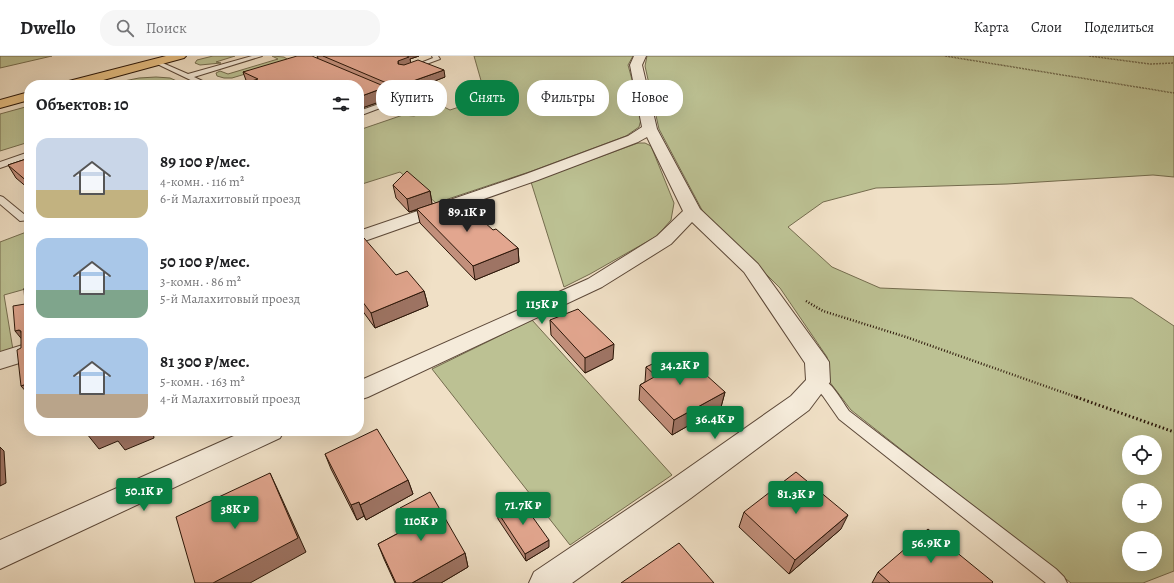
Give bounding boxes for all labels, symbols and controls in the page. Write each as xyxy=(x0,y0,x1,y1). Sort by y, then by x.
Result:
search box xyxy=(100,10,380,46)
text: Dwello xyxy=(20,15,76,41)
icon: search xyxy=(114,17,136,39)
text: Поиск xyxy=(146,18,187,38)
text: Карта xyxy=(974,18,1009,37)
text: Слои xyxy=(1031,18,1062,37)
text: Поделиться xyxy=(1084,18,1154,37)
chip: Купить xyxy=(376,80,447,116)
chip: Снять xyxy=(455,80,519,116)
chip: Фильтры xyxy=(527,80,609,116)
chip: Новое xyxy=(617,80,683,116)
text: Объектов: 10 xyxy=(36,93,129,116)
icon: filters xyxy=(330,93,352,115)
text: 89 100 ₽/мес. xyxy=(160,150,250,173)
icon: home xyxy=(68,154,116,202)
text: 4-комн. · 116 m² xyxy=(160,173,244,190)
text: 6-й Малахитовый проезд xyxy=(160,190,301,207)
pin: 89.1K ₽ xyxy=(430,199,504,233)
text: 89.1K ₽ xyxy=(448,203,486,220)
text: 50 100 ₽/мес. xyxy=(160,250,250,273)
icon: home xyxy=(68,254,116,302)
text: 3-комн. · 86 m² xyxy=(160,273,241,290)
text: 5-й Малахитовый проезд xyxy=(160,290,300,307)
pin: 115K ₽ xyxy=(509,291,575,325)
text: 115K ₽ xyxy=(526,295,558,312)
text: 81 300 ₽/мес. xyxy=(160,350,250,373)
pin: 34.2K ₽ xyxy=(643,352,717,386)
icon: home xyxy=(68,354,116,402)
text: 34.2K ₽ xyxy=(661,356,699,373)
text: 5-комн. · 163 m² xyxy=(160,373,245,390)
text: 4-й Малахитовый проезд xyxy=(160,390,300,407)
pin: 36.4K ₽ xyxy=(678,406,752,440)
text: 36.4K ₽ xyxy=(696,410,734,427)
map controls xyxy=(1122,435,1162,571)
button: locate xyxy=(1122,435,1162,475)
pin: 50.1K ₽ xyxy=(107,478,181,512)
pin: 81.3K ₽ xyxy=(759,481,833,515)
text: 50.1K ₽ xyxy=(125,482,163,499)
button: + xyxy=(1122,483,1162,523)
text: 81.3K ₽ xyxy=(777,485,815,502)
pin: 71.7K ₽ xyxy=(486,492,560,526)
pin: 38K ₽ xyxy=(207,496,263,530)
text: 71.7K ₽ xyxy=(505,496,541,513)
text: 38K ₽ xyxy=(220,500,250,517)
pin: 110K ₽ xyxy=(388,508,454,542)
text: 110K ₽ xyxy=(404,512,438,529)
pin: 56.9K ₽ xyxy=(894,530,968,564)
button: − xyxy=(1122,531,1162,571)
text: 56.9K ₽ xyxy=(912,534,950,551)

